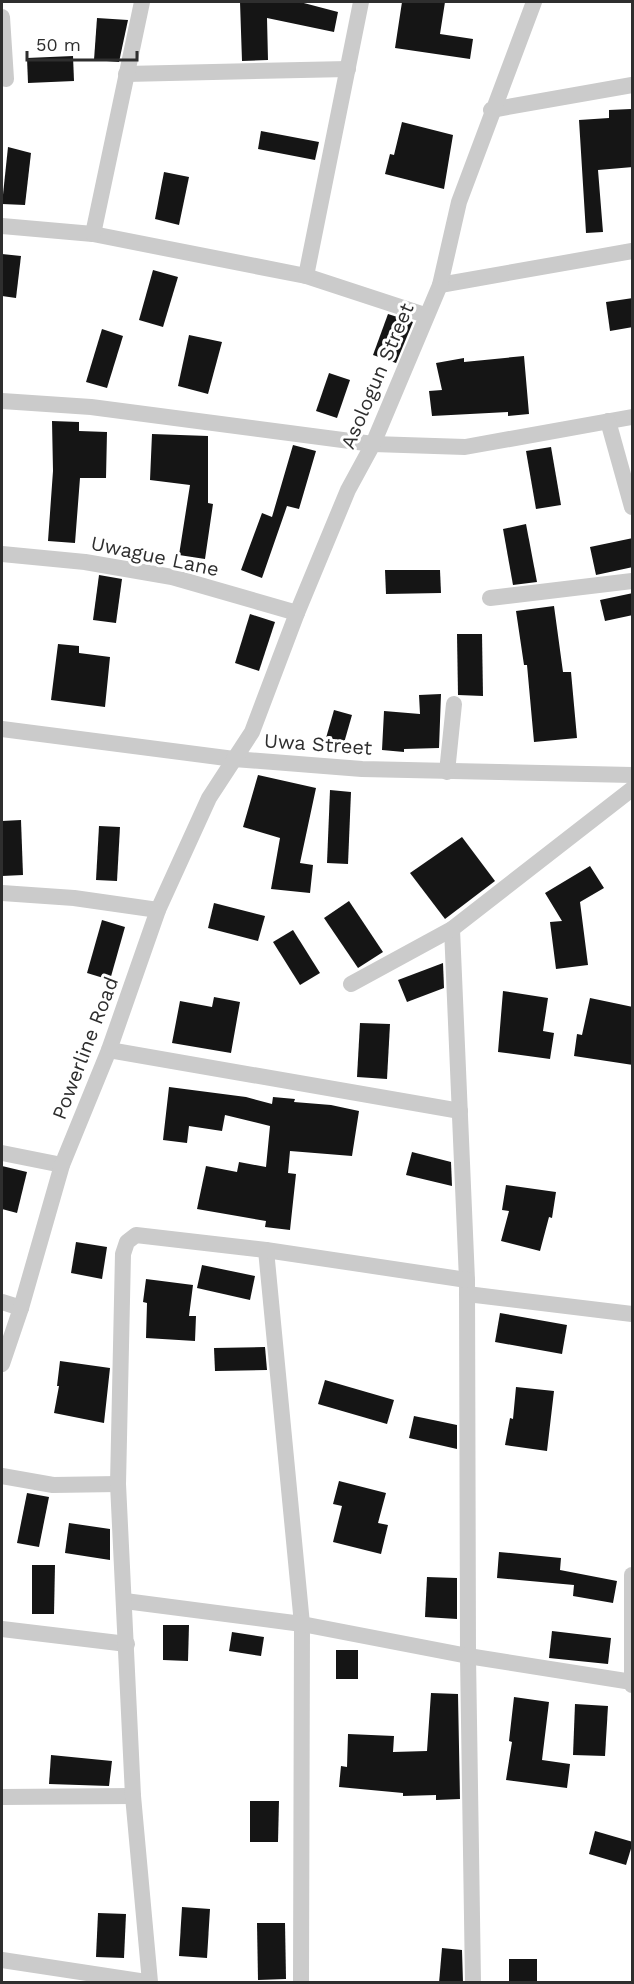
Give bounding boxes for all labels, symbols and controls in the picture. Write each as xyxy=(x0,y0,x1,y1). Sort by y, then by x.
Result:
scale bar xyxy=(27,24,136,62)
text: 50 m xyxy=(36,34,81,55)
street label: Asologun Street xyxy=(335,299,419,453)
street label: Uwague Lane xyxy=(89,531,221,581)
street label: Uwa Street xyxy=(263,728,374,760)
street label: Powerline Road xyxy=(47,973,123,1123)

